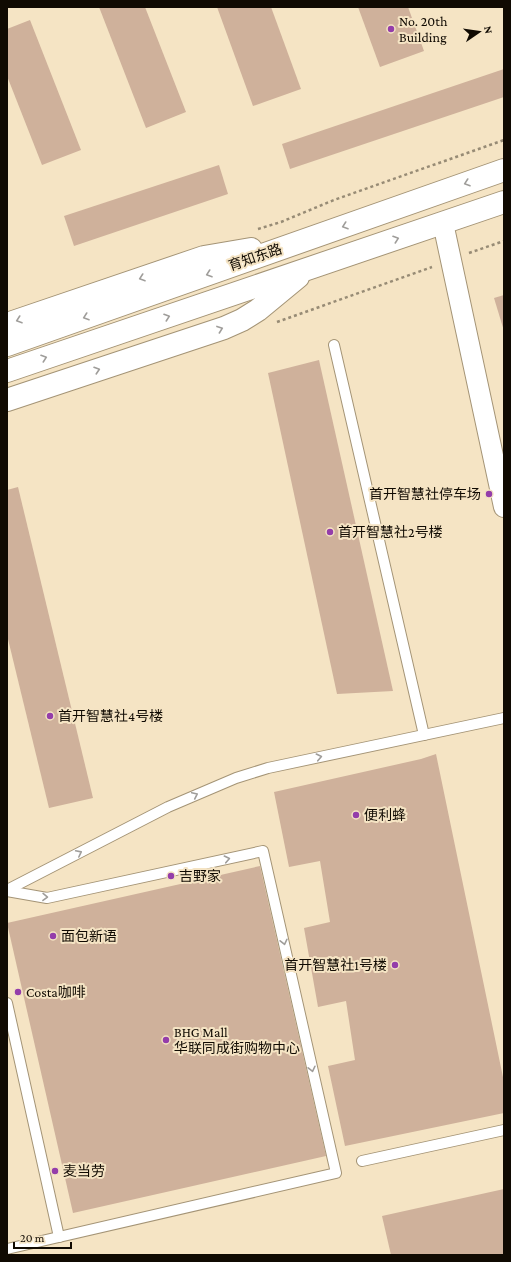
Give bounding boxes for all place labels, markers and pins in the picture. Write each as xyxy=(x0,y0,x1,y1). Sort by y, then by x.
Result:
place label: No. 20th Building xyxy=(399,13,448,45)
marker: No. 20th Building xyxy=(386,24,396,34)
place label: 首开智慧社停车场 xyxy=(369,486,481,502)
marker: 首开智慧社停车场 xyxy=(484,489,494,499)
place label: 首开智慧社2号楼 xyxy=(338,524,443,540)
marker: 首开智慧社2号楼 xyxy=(325,527,335,537)
place label: 首开智慧社4号楼 xyxy=(58,708,163,724)
marker: 首开智慧社4号楼 xyxy=(45,711,55,721)
place label: 便利蜂 xyxy=(364,807,406,823)
marker: 便利蜂 xyxy=(351,810,361,820)
place label: 吉野家 xyxy=(179,868,221,884)
marker: 吉野家 xyxy=(166,871,176,881)
place label: 面包新语 xyxy=(61,928,117,944)
marker: 面包新语 xyxy=(48,931,58,941)
place label: 首开智慧社1号楼 xyxy=(284,957,387,973)
marker: 首开智慧社1号楼 xyxy=(390,960,400,970)
place label: Costa咖啡 xyxy=(26,984,86,1000)
marker: Costa咖啡 xyxy=(13,987,23,997)
place label: BHG Mall 华联同成街购物中心 xyxy=(174,1024,300,1056)
marker: BHG Mall 华联同成街购物中心 xyxy=(161,1035,171,1045)
place label: 麦当劳 xyxy=(63,1163,105,1179)
marker: 麦当劳 xyxy=(50,1166,60,1176)

